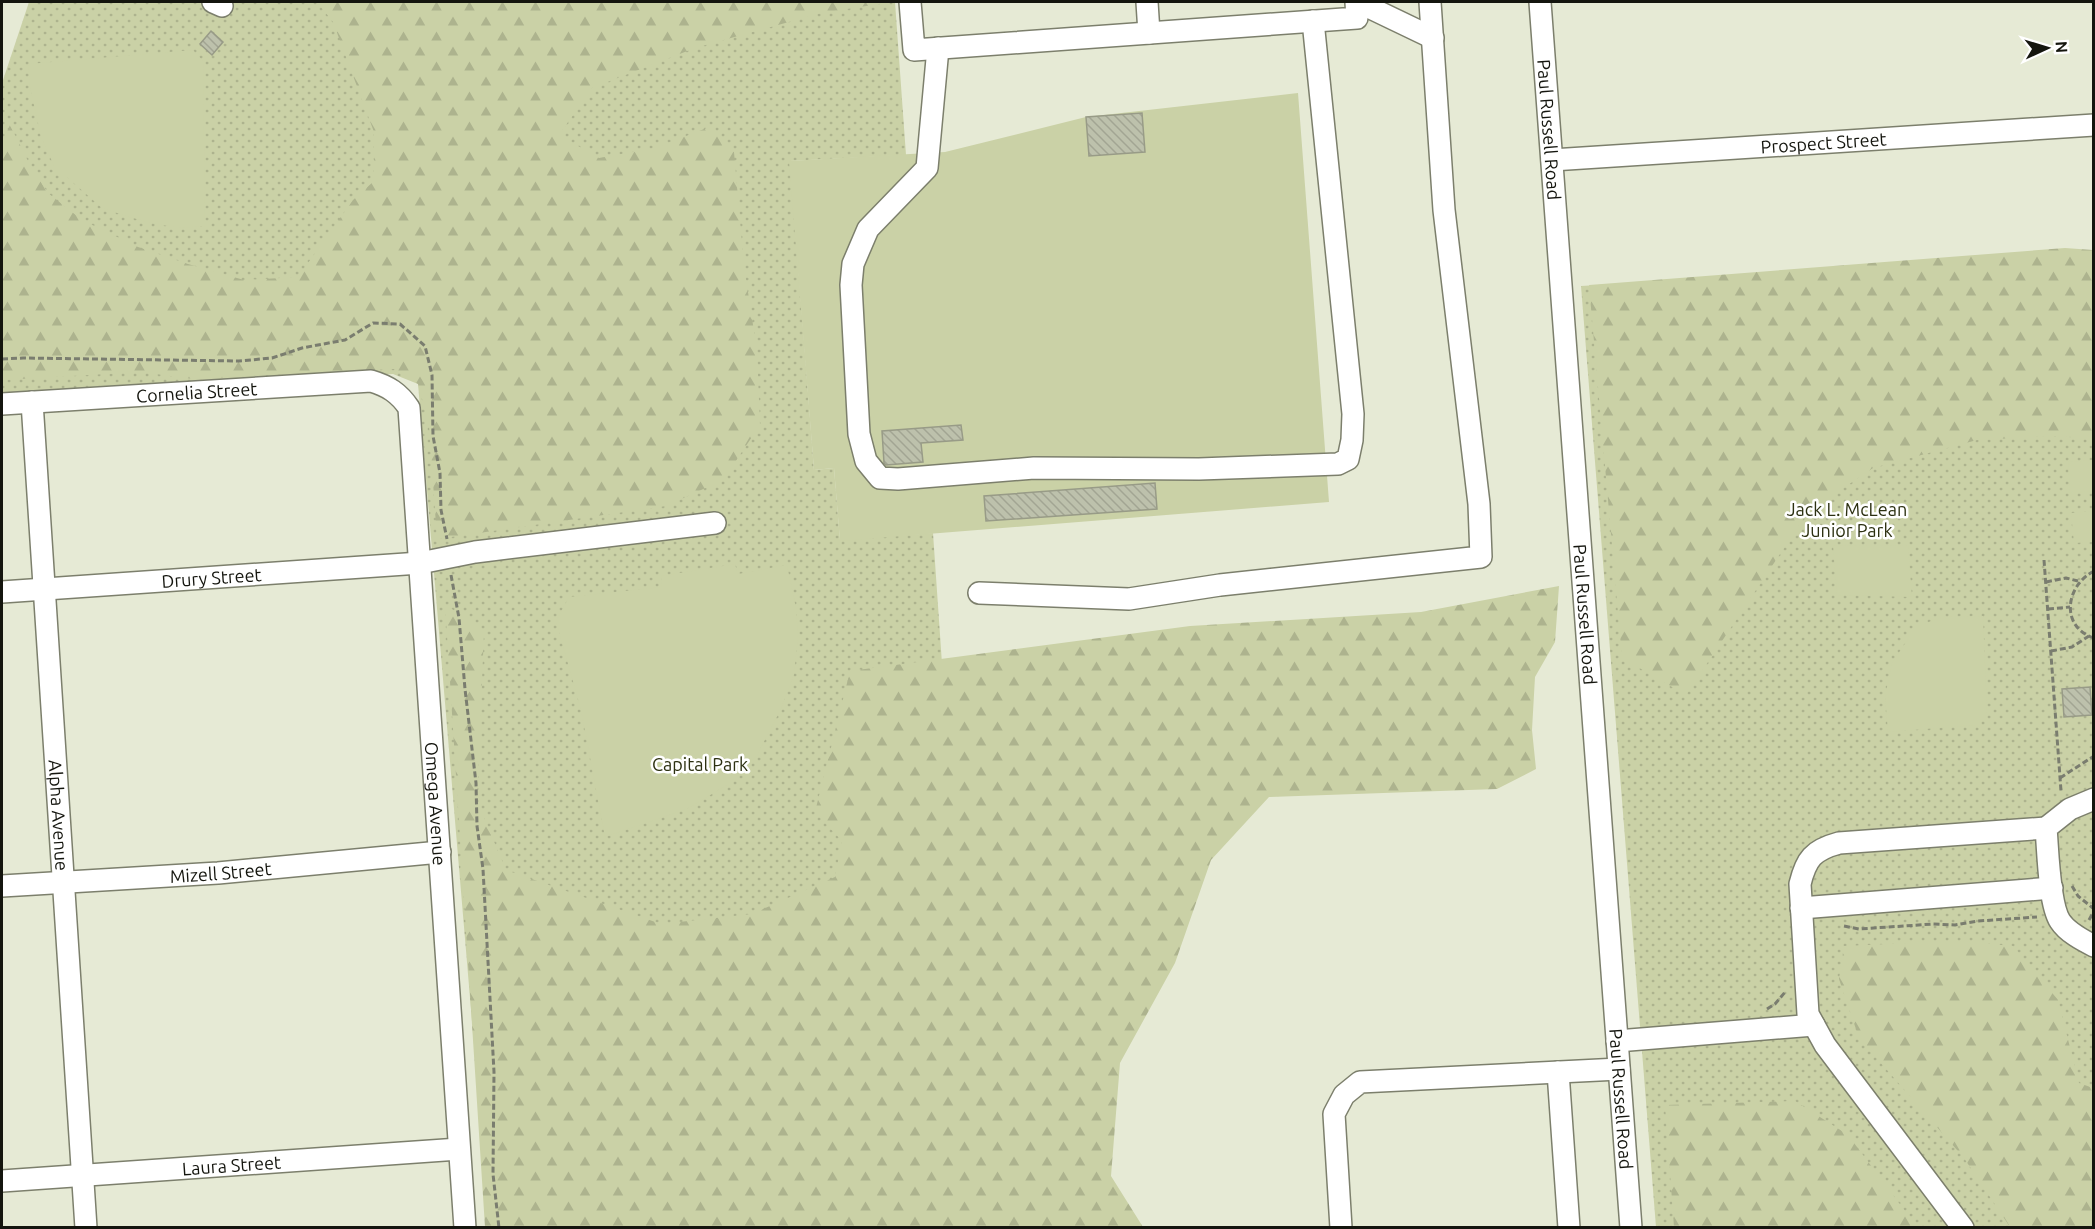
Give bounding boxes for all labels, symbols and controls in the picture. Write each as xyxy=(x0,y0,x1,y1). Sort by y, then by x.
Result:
north arrow xyxy=(2017,18,2077,78)
text: N xyxy=(2053,40,2071,54)
street label: Paul Russell Road xyxy=(1534,59,1565,201)
street label: Prospect Street xyxy=(1760,128,1887,157)
street label: Cornelia Street xyxy=(135,378,258,406)
park label: Jack L. McLean Junior Park xyxy=(1787,499,1907,540)
street label: Paul Russell Road xyxy=(1570,543,1601,685)
street label: Drury Street xyxy=(161,564,262,591)
street label: Omega Avenue xyxy=(422,741,450,866)
park label: Capital Park xyxy=(652,754,748,774)
street label: Alpha Avenue xyxy=(45,759,73,871)
street label: Mizell Street xyxy=(169,858,272,886)
street label: Paul Russell Road xyxy=(1606,1028,1637,1170)
street label: Laura Street xyxy=(181,1151,282,1178)

